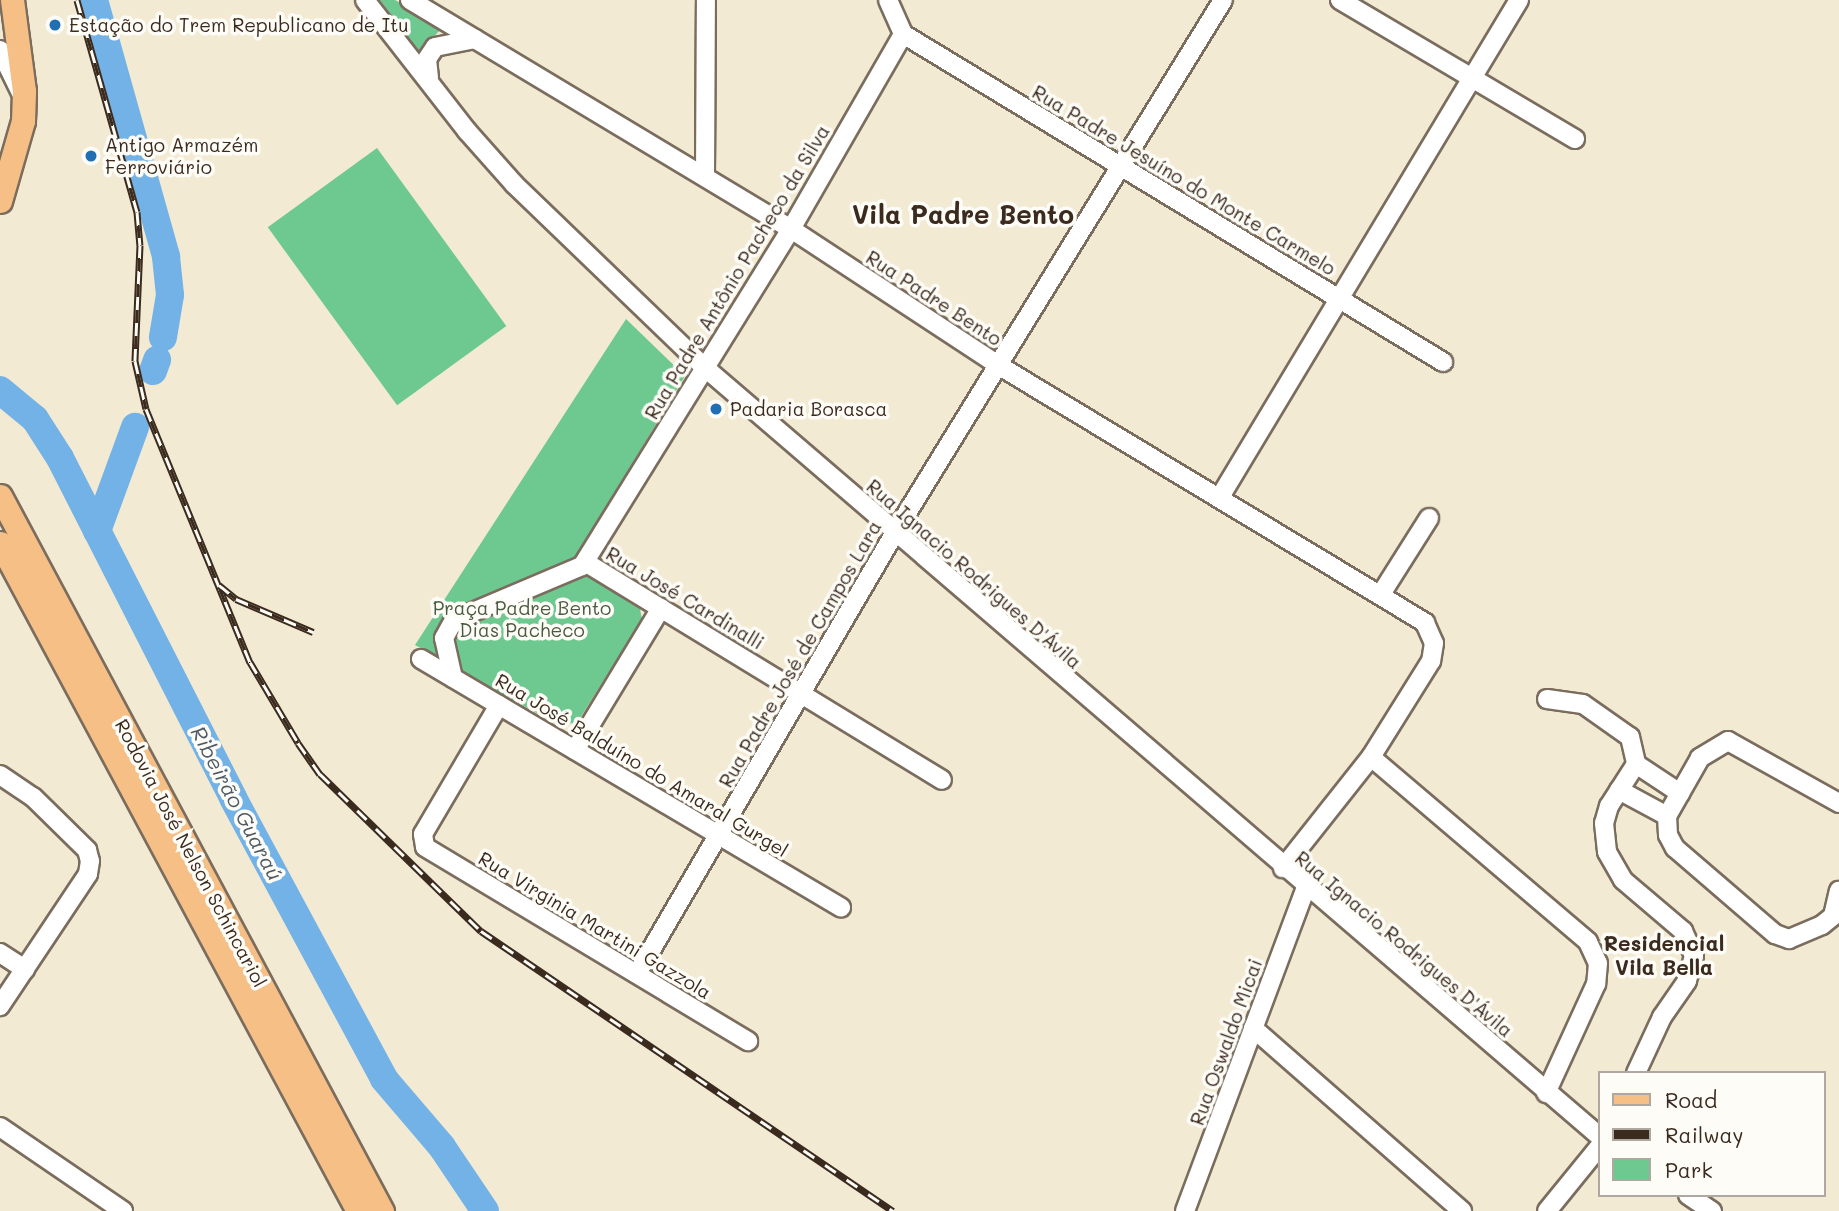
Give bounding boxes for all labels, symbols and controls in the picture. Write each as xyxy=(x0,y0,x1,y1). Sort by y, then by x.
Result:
place label: Estação do Trem Republicano de Itu xyxy=(69,14,409,36)
marker: Estação do Trem Republicano de Itu xyxy=(47,17,63,33)
street label: Rua Padre Jesuíno do Monte Carmelo xyxy=(1028,80,1340,280)
street label: Rua Padre Antônio Pacheco da Silva xyxy=(640,121,834,423)
place label: Antigo Armazém Ferroviário xyxy=(105,134,258,178)
marker: Antigo Armazém Ferroviário xyxy=(83,148,99,164)
district label: Vila Padre Bento xyxy=(852,199,1074,231)
street label: Rua Padre Bento xyxy=(862,246,1006,350)
place label: Padaria Borasca xyxy=(730,398,887,420)
marker: Padaria Borasca xyxy=(708,401,724,417)
street label: Rua Ignacio Rodrigues D'Ávila xyxy=(862,475,1086,673)
street label: Rua Padre José de Campos Lara xyxy=(714,517,886,791)
street label: Rua José Cardinalli xyxy=(602,542,768,654)
park label: Praça Padre Bento Dias Pacheco xyxy=(433,597,611,641)
street label: Rua José Balduíno do Amaral Gurgel xyxy=(492,668,792,862)
street label: Rodovia José Nelson Schincariol xyxy=(110,715,272,991)
water label: Ribeirão Guaraú xyxy=(186,722,288,884)
street label: Rua Virginia Martini Gazzola xyxy=(475,846,715,1004)
street label: Rua Ignacio Rodrigues D'Ávila xyxy=(1291,846,1517,1042)
district label: Residencial Vila Bella xyxy=(1604,930,1724,980)
street label: Rua Oswaldo Micai xyxy=(1185,956,1267,1128)
legend xyxy=(1598,1071,1825,1197)
text: Road xyxy=(1665,1086,1717,1113)
text: Railway xyxy=(1665,1121,1744,1148)
text: Park xyxy=(1665,1156,1713,1183)

